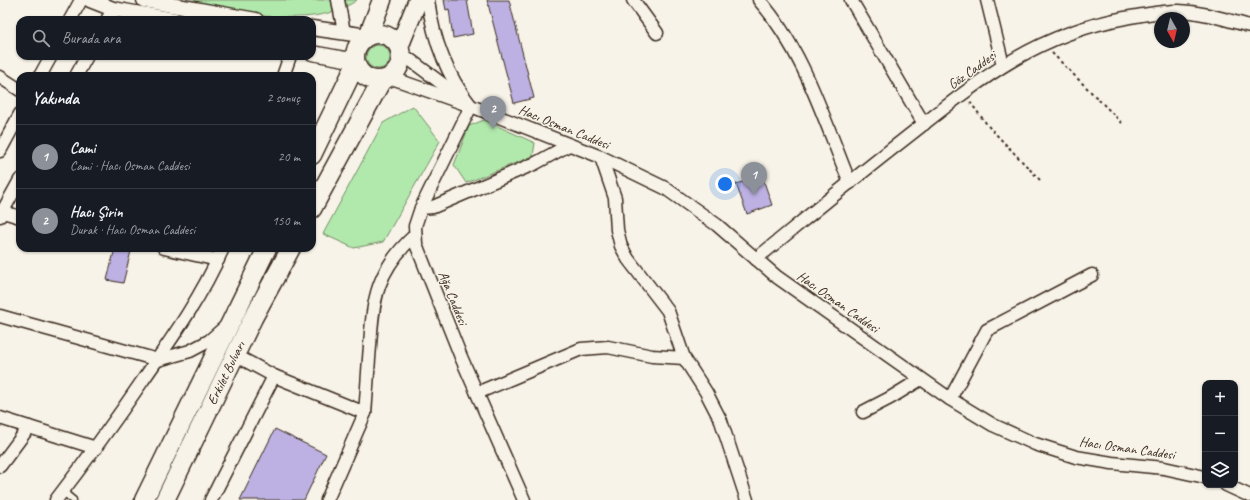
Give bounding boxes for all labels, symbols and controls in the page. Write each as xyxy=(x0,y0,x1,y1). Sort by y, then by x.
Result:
north arrow xyxy=(1154,12,1190,48)
search box xyxy=(16,16,316,60)
icon: search xyxy=(30,27,52,49)
text: Burada ara xyxy=(62,29,120,48)
street label: Göz Caddesi xyxy=(945,45,1001,93)
text: Yakında xyxy=(32,88,79,109)
text: 2 sonuç xyxy=(267,90,300,106)
pin: 2 xyxy=(480,96,506,129)
street label: Hacı Osman Caddesi xyxy=(516,101,614,154)
text: Cami xyxy=(70,139,95,158)
text: 1 xyxy=(42,149,48,165)
text: 20 m xyxy=(278,149,300,165)
text: Cami · Hacı Osman Caddesi xyxy=(70,158,190,174)
pin: 1 xyxy=(741,162,767,195)
your location xyxy=(715,174,735,194)
text: Hacı Şirin xyxy=(70,203,123,222)
text: 2 xyxy=(42,213,48,229)
text: 150 m xyxy=(272,213,300,229)
text: Durak · Hacı Osman Caddesi xyxy=(70,222,195,238)
street label: Hacı Osman Caddesi xyxy=(794,267,884,338)
street label: Ağa Caddesi xyxy=(435,269,472,330)
street label: Erkilet Bulvarı xyxy=(203,337,249,407)
map controls xyxy=(1202,380,1238,488)
button: + xyxy=(1202,380,1238,416)
button: − xyxy=(1202,416,1238,452)
street label: Hacı Osman Caddesi xyxy=(1078,433,1178,463)
button: layers xyxy=(1202,452,1238,488)

